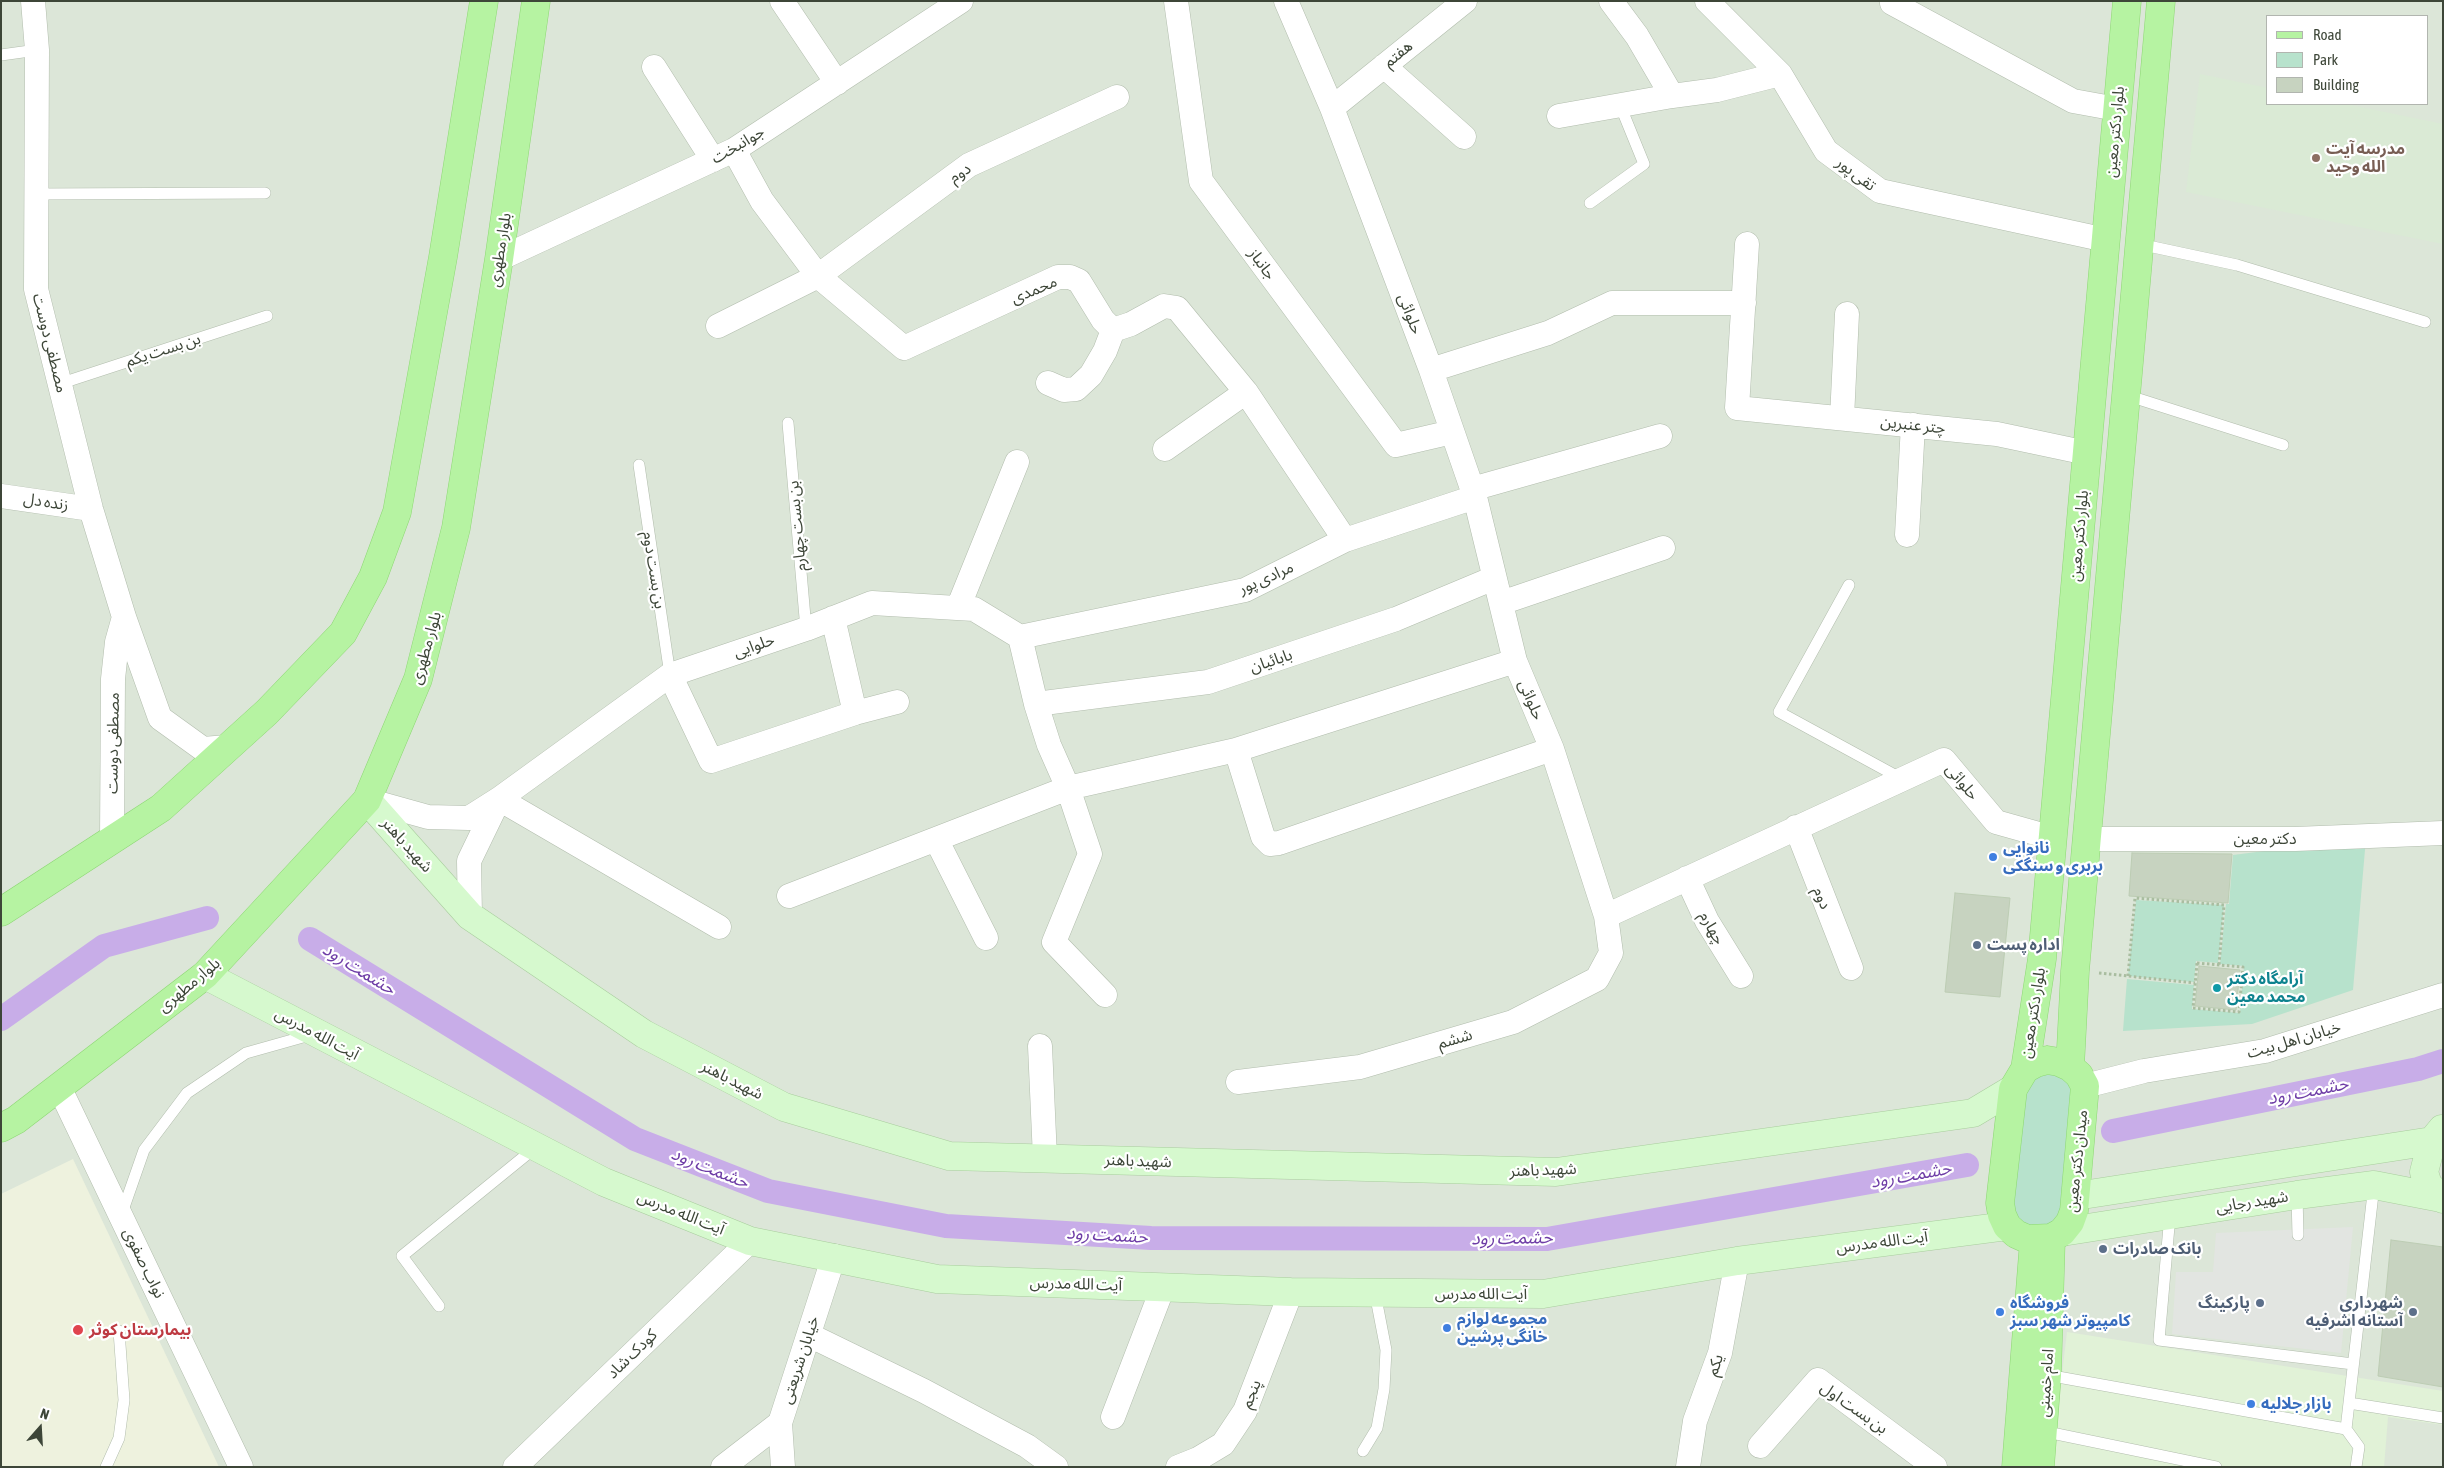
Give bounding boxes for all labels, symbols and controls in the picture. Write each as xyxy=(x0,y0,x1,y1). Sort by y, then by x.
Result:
legend xyxy=(2266,15,2429,105)
text: Road xyxy=(2313,26,2342,43)
street label: هفتم xyxy=(1379,36,1417,72)
text: Park xyxy=(2313,51,2338,68)
text: Building xyxy=(2313,76,2359,93)
street label: بلوار دکتر معین xyxy=(2101,86,2129,178)
street label: جوانبخت xyxy=(708,122,768,168)
place label: مدرسه آیت الله وحید xyxy=(2326,139,2405,177)
marker: مدرسه آیت الله وحید xyxy=(2310,152,2322,164)
street label: تقی پور xyxy=(1832,153,1880,195)
street label: دوم xyxy=(945,159,975,187)
street label: بلوار مطهری xyxy=(485,212,515,288)
street label: جانباز xyxy=(1244,244,1280,284)
street label: محمدی xyxy=(1008,272,1060,308)
street label: مصطفی دوست xyxy=(28,291,72,395)
street label: حلوائی xyxy=(1394,291,1426,337)
street label: بن بست یکم xyxy=(123,329,203,371)
street label: چتر عنبرین xyxy=(1880,412,1946,438)
street label: بن بست چهارم xyxy=(783,480,811,572)
street label: زنده دل xyxy=(22,489,70,515)
street label: بلوار دکتر معین xyxy=(2065,490,2093,582)
street label: بن بست دوم xyxy=(638,530,670,610)
street label: مرادی پور xyxy=(1235,557,1297,599)
street label: بلوار مطهری xyxy=(406,609,446,687)
street label: حلوایی xyxy=(731,630,777,662)
street label: بابائیان xyxy=(1247,645,1295,677)
street label: حلوائی xyxy=(1514,677,1548,723)
street label: مصطفی دوست xyxy=(103,692,123,794)
street label: حلوائی xyxy=(1941,760,1983,804)
street label: شهید باهنر xyxy=(377,814,437,876)
street label: دکتر معین xyxy=(2233,829,2297,849)
place label: نانوایی بربری و سنگکی xyxy=(2003,838,2103,876)
marker: نانوایی بربری و سنگکی xyxy=(1987,851,1999,863)
street label: دوم xyxy=(1809,884,1835,912)
street label: چهارم xyxy=(1695,908,1729,948)
place label: اداره پست xyxy=(1987,935,2060,955)
water label: حشمت رود xyxy=(319,938,399,1000)
marker: اداره پست xyxy=(1971,939,1983,951)
street label: بلوار مطهری xyxy=(154,954,224,1016)
street label: بلوار دکتر معین xyxy=(2016,966,2050,1060)
place label: آرامگاه دکتر محمد معین xyxy=(2227,969,2306,1007)
marker: آرامگاه دکتر محمد معین xyxy=(2211,982,2223,994)
street label: آیت الله مدرس xyxy=(272,1004,362,1064)
street label: خیابان اهل بیت xyxy=(2245,1017,2343,1063)
street label: ششم xyxy=(1435,1025,1475,1053)
street label: شهید باهنر xyxy=(698,1056,766,1104)
water label: حشمت رود xyxy=(2266,1073,2350,1109)
street label: میدان دکتر معین xyxy=(2062,1109,2092,1213)
water label: حشمت رود xyxy=(668,1143,752,1193)
street label: شهید باهنر xyxy=(1104,1150,1172,1172)
water label: حشمت رود xyxy=(1869,1157,1953,1193)
street label: شهید باهنر xyxy=(1509,1159,1577,1181)
street label: آیت الله مدرس xyxy=(634,1187,728,1239)
street label: شهید رجایی xyxy=(2214,1187,2290,1217)
water label: حشمت رود xyxy=(1066,1222,1148,1248)
street label: نواب صفوی xyxy=(119,1225,169,1301)
water label: حشمت رود xyxy=(1471,1226,1553,1250)
street label: آیت الله مدرس xyxy=(1835,1227,1929,1257)
place label: بانک صادرات xyxy=(2113,1239,2201,1259)
marker: بانک صادرات xyxy=(2097,1243,2109,1255)
street label: آیت الله مدرس xyxy=(1029,1273,1123,1295)
street label: آیت الله مدرس xyxy=(1435,1284,1527,1304)
place label: فروشگاه کامپیوتر شهر سبز xyxy=(2010,1293,2131,1331)
place label: پارکینگ xyxy=(2198,1293,2250,1313)
place label: شهرداری آستانه اشرفیه xyxy=(2306,1293,2403,1331)
marker: پارکینگ xyxy=(2254,1297,2266,1309)
marker: فروشگاه کامپیوتر شهر سبز xyxy=(1994,1306,2006,1318)
marker: شهرداری آستانه اشرفیه xyxy=(2407,1306,2419,1318)
place label: مجموعه لوازم خانگی پرشین xyxy=(1457,1309,1547,1347)
street label: خیابان شریعتی xyxy=(777,1314,823,1406)
place label: بیمارستان کوثر xyxy=(89,1320,191,1340)
marker: مجموعه لوازم خانگی پرشین xyxy=(1441,1322,1453,1334)
marker: بیمارستان کوثر xyxy=(71,1323,85,1337)
street label: کودک شاد xyxy=(603,1325,661,1383)
street label: امام خمینی xyxy=(2034,1348,2058,1418)
street label: یکم xyxy=(1702,1352,1728,1378)
street label: پنجم xyxy=(1237,1377,1265,1411)
street label: بن بست اول xyxy=(1817,1378,1891,1438)
place label: بازار جلالیه xyxy=(2261,1394,2332,1414)
marker: بازار جلالیه xyxy=(2245,1398,2257,1410)
north arrow xyxy=(15,1403,65,1453)
text: N xyxy=(38,1405,51,1423)

